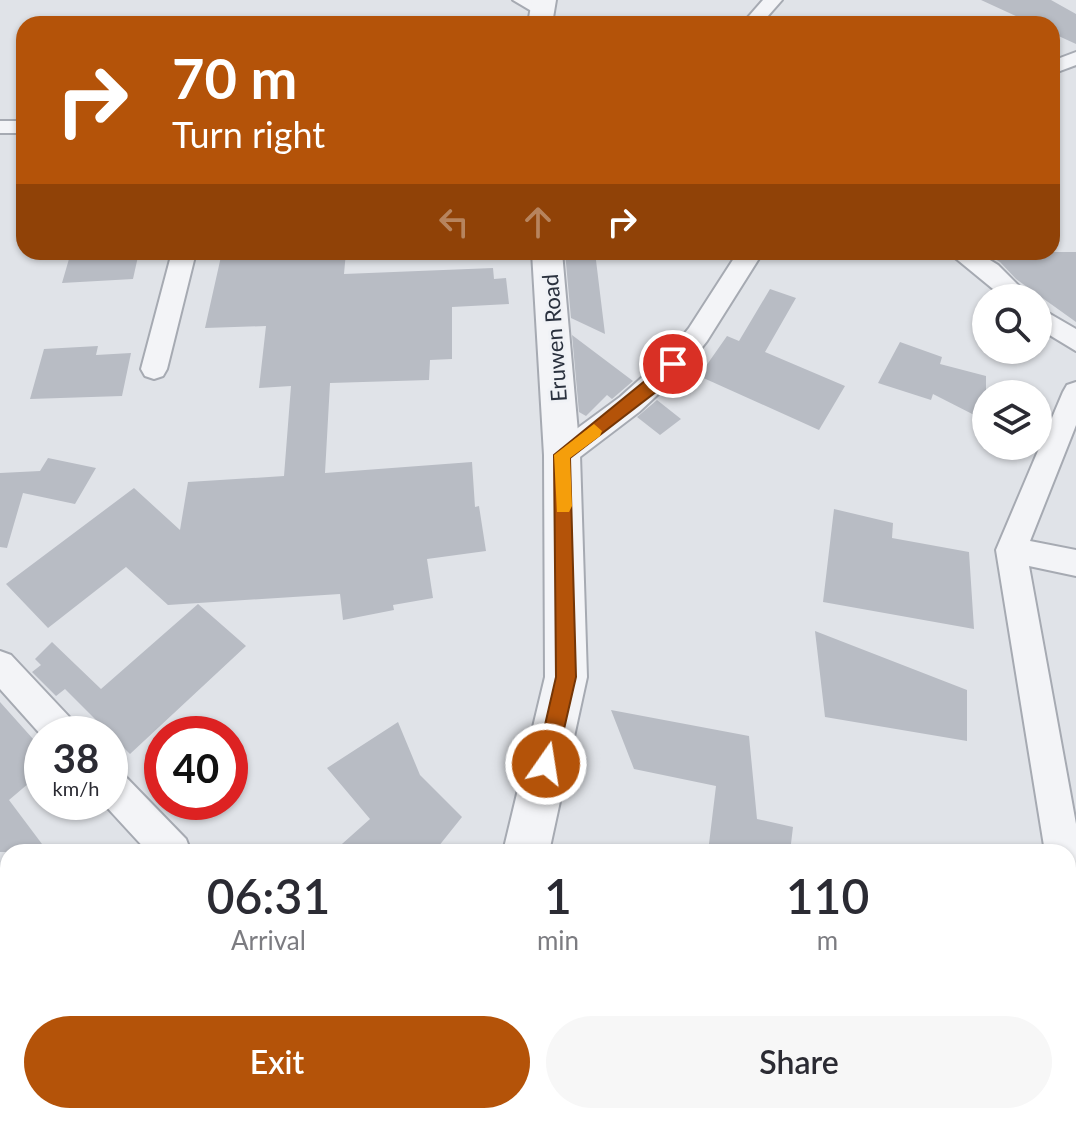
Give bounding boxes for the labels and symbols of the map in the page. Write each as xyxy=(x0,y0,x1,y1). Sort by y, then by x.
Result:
street label: Eruwen Road xyxy=(536,273,572,403)
pin xyxy=(639,330,707,398)
speed limit sign: 40 xyxy=(144,716,248,820)
position arrow xyxy=(504,722,588,806)

